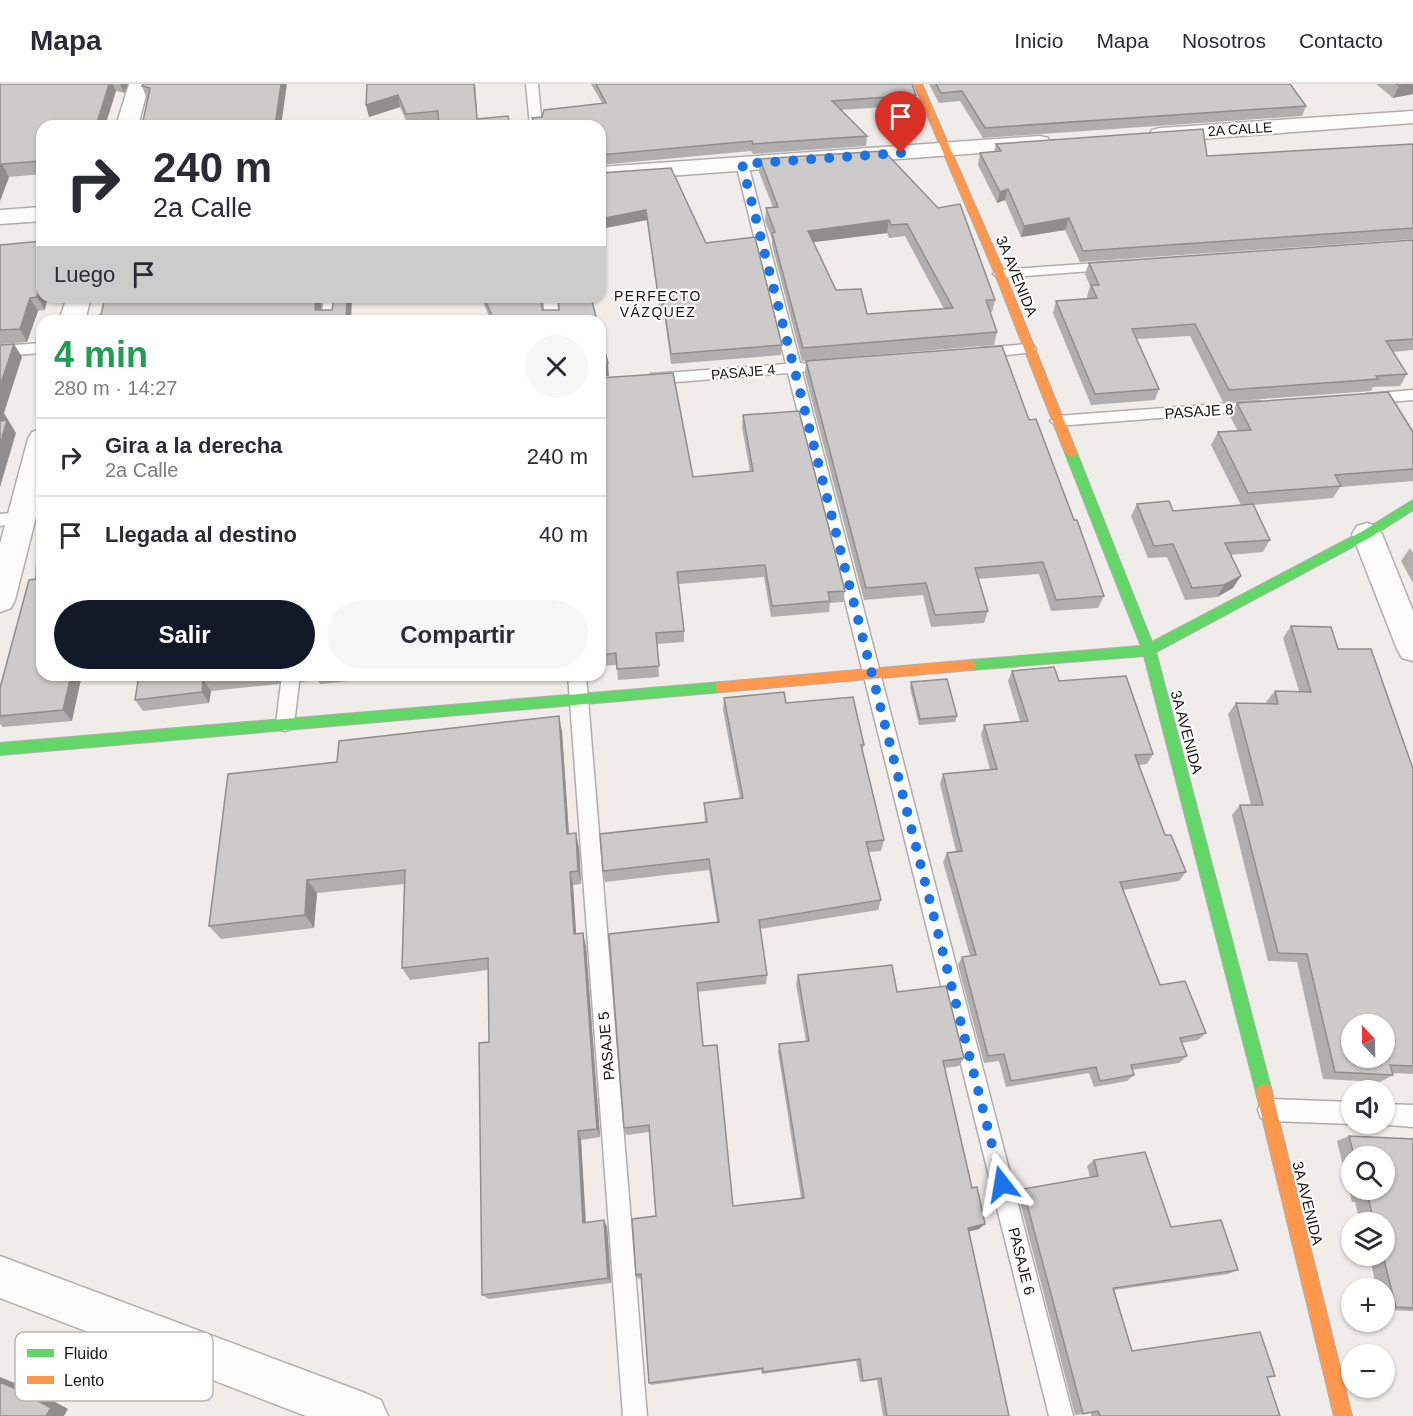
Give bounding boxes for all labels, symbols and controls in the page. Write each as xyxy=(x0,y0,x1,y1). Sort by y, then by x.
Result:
text: Mapa xyxy=(30,25,102,56)
text: Inicio xyxy=(1014,29,1063,52)
text: Mapa xyxy=(1096,29,1149,52)
text: Nosotros xyxy=(1182,29,1266,52)
text: Contacto xyxy=(1299,29,1383,52)
pin xyxy=(875,91,926,153)
icon: arrive xyxy=(884,100,917,133)
street label: 2A CALLE xyxy=(1207,119,1273,139)
icon: right xyxy=(54,144,132,222)
text: 240 m xyxy=(153,144,272,191)
text: 2a Calle xyxy=(153,193,252,223)
street label: 3A AVENIDA xyxy=(993,233,1041,319)
icon: arrive xyxy=(127,258,160,291)
text: Luego xyxy=(54,262,115,287)
district label: PERFECTO VÁZQUEZ xyxy=(614,288,702,320)
text: 4 min xyxy=(54,334,148,375)
button: close xyxy=(525,335,588,398)
street label: PASAJE 4 xyxy=(710,361,776,383)
text: 280 m · 14:27 xyxy=(54,377,177,399)
street label: PASAJE 8 xyxy=(1164,400,1234,422)
text: Gira a la derecha xyxy=(105,433,282,458)
icon: right xyxy=(54,441,87,474)
text: 240 m xyxy=(527,444,588,469)
text: 2a Calle xyxy=(105,459,178,481)
icon: arrive xyxy=(54,519,87,552)
text: Llegada al destino xyxy=(105,522,297,547)
text: 40 m xyxy=(539,522,588,547)
button: Salir xyxy=(54,600,315,669)
button: Compartir xyxy=(327,600,588,669)
street label: 3A AVENIDA xyxy=(1168,688,1206,776)
street label: PASAJE 5 xyxy=(595,1011,617,1081)
north arrow xyxy=(1341,1014,1395,1068)
map controls xyxy=(1341,1014,1395,1398)
button: sound xyxy=(1341,1080,1395,1134)
button: search xyxy=(1341,1146,1395,1200)
position arrow xyxy=(970,1152,1034,1216)
street label: 3A AVENIDA xyxy=(1289,1159,1327,1247)
button: layers xyxy=(1341,1212,1395,1266)
street label: PASAJE 6 xyxy=(1005,1226,1039,1296)
button: + xyxy=(1341,1278,1395,1332)
legend xyxy=(15,1332,213,1401)
button: − xyxy=(1341,1344,1395,1398)
text: Fluido xyxy=(64,1345,108,1362)
text: Lento xyxy=(64,1372,104,1389)

